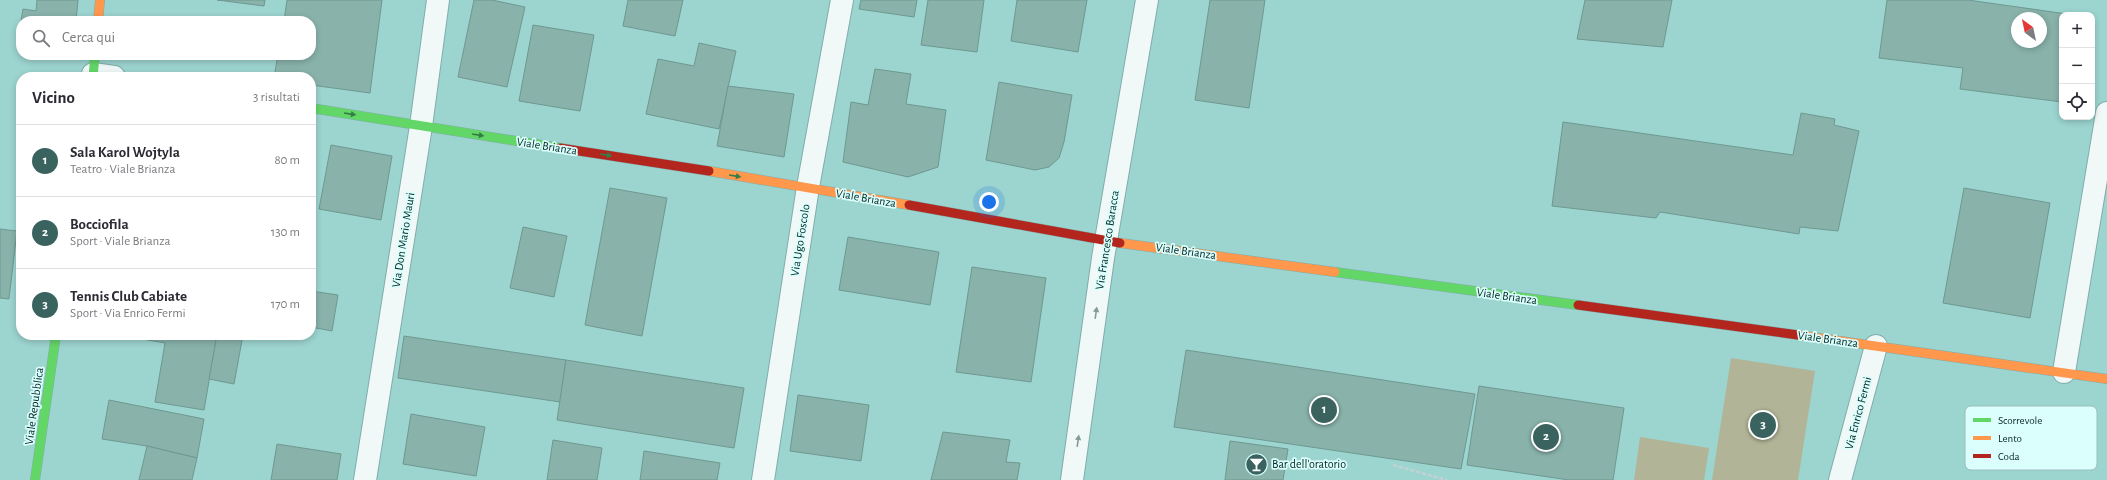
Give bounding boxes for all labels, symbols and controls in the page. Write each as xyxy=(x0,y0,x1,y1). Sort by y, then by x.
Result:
north arrow xyxy=(2011,12,2047,48)
map controls xyxy=(2059,12,2095,120)
button: + xyxy=(2059,12,2095,48)
search box xyxy=(16,16,316,60)
icon: search xyxy=(30,27,52,49)
text: Cerca qui xyxy=(62,30,115,45)
button: − xyxy=(2059,48,2095,84)
button: locate xyxy=(2059,84,2095,120)
text: Vicino xyxy=(32,89,75,106)
text: 3 risultati xyxy=(253,91,300,104)
one-way arrow xyxy=(343,111,356,117)
one-way arrow xyxy=(472,132,484,138)
street label: Viale Brianza xyxy=(516,135,578,157)
text: Sala Karol Wojtyla xyxy=(70,145,180,160)
one-way arrow xyxy=(600,152,612,158)
text: 1 xyxy=(43,154,47,167)
text: 80 m xyxy=(274,154,300,167)
text: Teatro · Viale Brianza xyxy=(70,163,175,176)
one-way arrow xyxy=(729,173,741,179)
street label: Viale Brianza xyxy=(835,187,897,209)
street label: Via Francesco Baracca xyxy=(1093,189,1121,290)
street label: Via Don Mario Mauri xyxy=(390,192,416,288)
your location xyxy=(979,192,999,212)
street label: Via Ugo Foscolo xyxy=(788,203,812,277)
text: Bocciofila xyxy=(70,217,129,232)
text: 2 xyxy=(42,226,48,239)
text: 130 m xyxy=(271,226,300,239)
text: Sport · Viale Brianza xyxy=(70,235,171,248)
street label: Viale Brianza xyxy=(1155,241,1217,261)
street label: Viale Brianza xyxy=(1476,286,1538,306)
text: Tennis Club Cabiate xyxy=(70,289,187,304)
text: 3 xyxy=(42,298,48,311)
text: 170 m xyxy=(271,298,300,311)
text: Sport · Via Enrico Fermi xyxy=(70,307,186,320)
one-way arrow xyxy=(1093,307,1099,319)
street label: Viale Brianza xyxy=(1797,329,1859,349)
street label: Viale Repubblica xyxy=(23,366,45,445)
street label: Via Enrico Fermi xyxy=(1843,375,1873,451)
pin: 1 xyxy=(1311,395,1337,425)
legend xyxy=(1965,406,2097,470)
pin: 3 xyxy=(1750,410,1776,440)
text: Scorrevole xyxy=(1998,415,2042,426)
pin: 2 xyxy=(1533,422,1559,452)
text: Lento xyxy=(1998,433,2022,444)
one-way arrow xyxy=(1075,435,1081,447)
bar icon: Bar dell'oratorio xyxy=(1243,451,1269,477)
text: Coda xyxy=(1998,451,2020,462)
place label: Bar dell'oratorio xyxy=(1272,458,1346,470)

